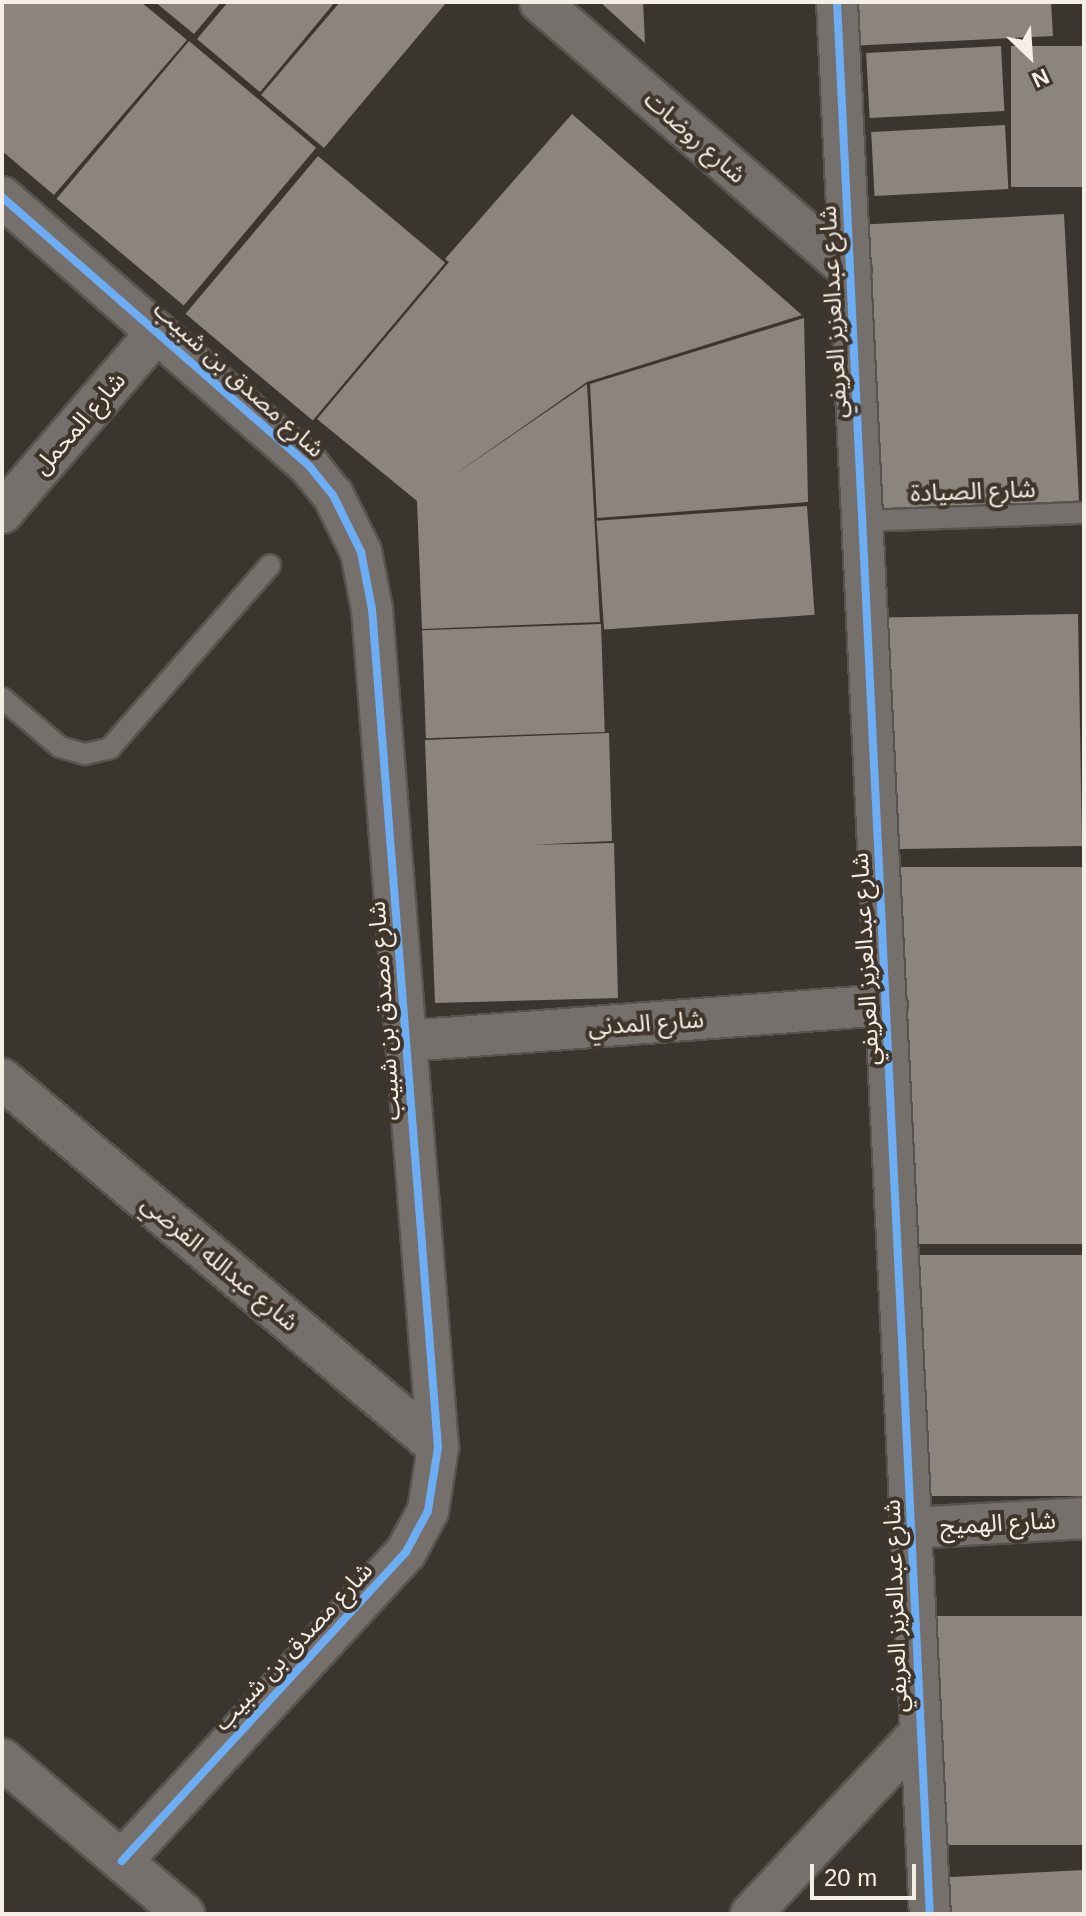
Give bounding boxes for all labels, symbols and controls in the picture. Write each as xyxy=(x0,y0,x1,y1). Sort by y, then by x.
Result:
north arrow xyxy=(990,16,1070,96)
text: N xyxy=(1028,64,1053,93)
street label: شارع روضات xyxy=(638,85,752,189)
street label: شارع عبدالعزيز العريفي xyxy=(813,205,853,419)
street label: شارع مصدق بن شبيب xyxy=(148,295,330,463)
street label: شارع المحمل xyxy=(27,366,131,480)
street label: شارع الصيادة xyxy=(910,474,1036,508)
street label: شارع عبدالعزيز العريفي xyxy=(845,852,885,1066)
street label: شارع مصدق بن شبيب xyxy=(362,900,406,1122)
street label: شارع المدني xyxy=(587,1005,705,1041)
street label: شارع عبدالله الفرضي xyxy=(136,1189,304,1337)
street label: شارع عبدالعزيز العريفي xyxy=(877,1499,913,1713)
street label: شارع الهميج xyxy=(939,1506,1057,1540)
street label: شارع مصدق بن شبيب xyxy=(208,1556,378,1736)
scale bar xyxy=(814,1848,920,1898)
text: 20 m xyxy=(824,1864,877,1891)

